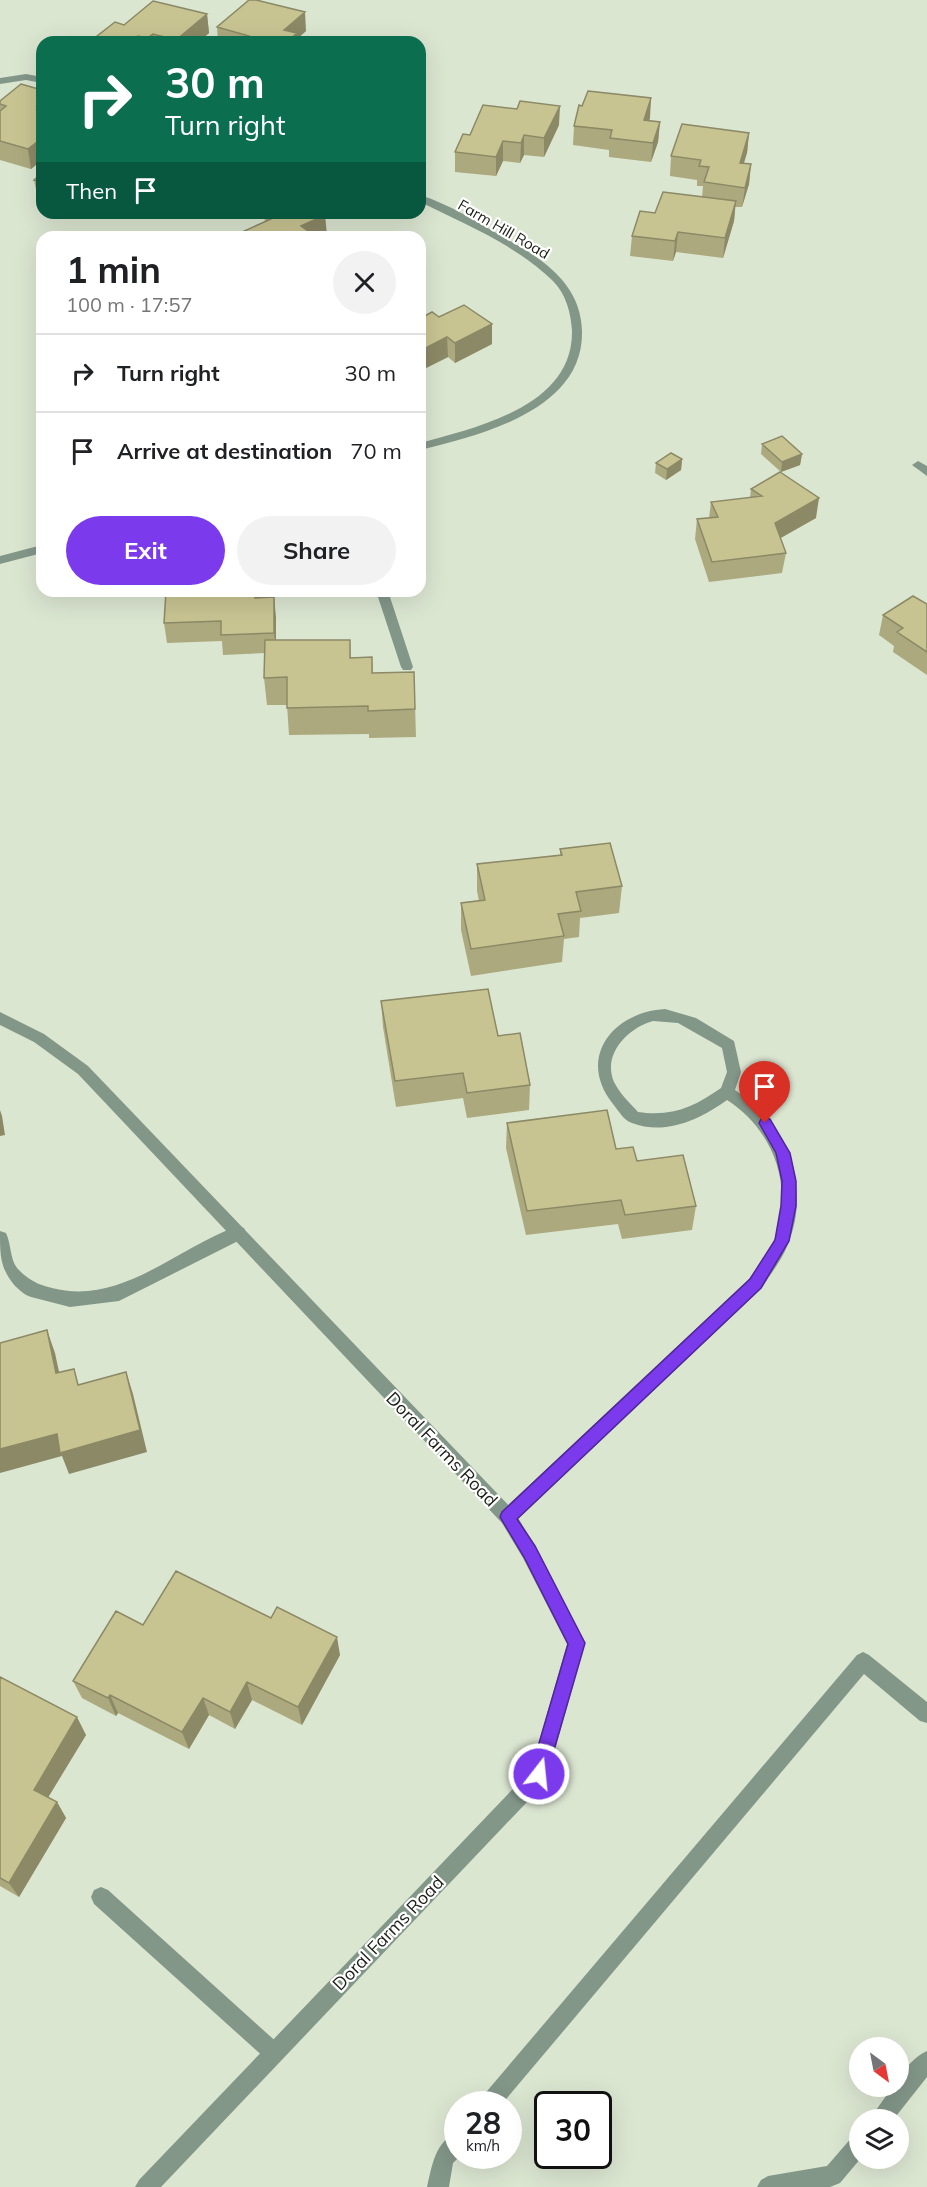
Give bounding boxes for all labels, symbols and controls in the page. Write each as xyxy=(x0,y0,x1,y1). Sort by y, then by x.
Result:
text: 30 m xyxy=(165,56,265,109)
icon: right xyxy=(66,60,144,138)
text: Turn right xyxy=(165,108,285,142)
icon: arrive xyxy=(129,174,162,207)
text: Then xyxy=(66,177,117,205)
street label: Farm Hill Road xyxy=(455,195,553,263)
text: 1 min xyxy=(66,247,161,292)
button: close xyxy=(333,251,396,314)
text: 100 m · 17:57 xyxy=(66,292,192,317)
icon: right xyxy=(66,357,99,390)
text: Turn right xyxy=(117,359,220,387)
text: 30 m xyxy=(345,359,396,387)
icon: arrive xyxy=(66,435,99,468)
text: Arrive at destination xyxy=(117,437,332,465)
text: 70 m xyxy=(350,437,402,465)
button: Exit xyxy=(66,516,225,585)
button: Share xyxy=(237,516,396,585)
pin xyxy=(739,1061,790,1123)
icon: arrive xyxy=(748,1070,781,1103)
street label: Doral Farms Road xyxy=(381,1387,503,1511)
position arrow xyxy=(507,1742,571,1806)
street label: Doral Farms Road xyxy=(327,1871,449,1995)
north arrow xyxy=(849,2037,909,2097)
map controls xyxy=(849,2037,909,2169)
speed limit sign: 30 xyxy=(534,2091,612,2169)
text: 28 xyxy=(465,2104,501,2142)
button: layers xyxy=(849,2109,909,2169)
text: km/h xyxy=(466,2136,500,2155)

